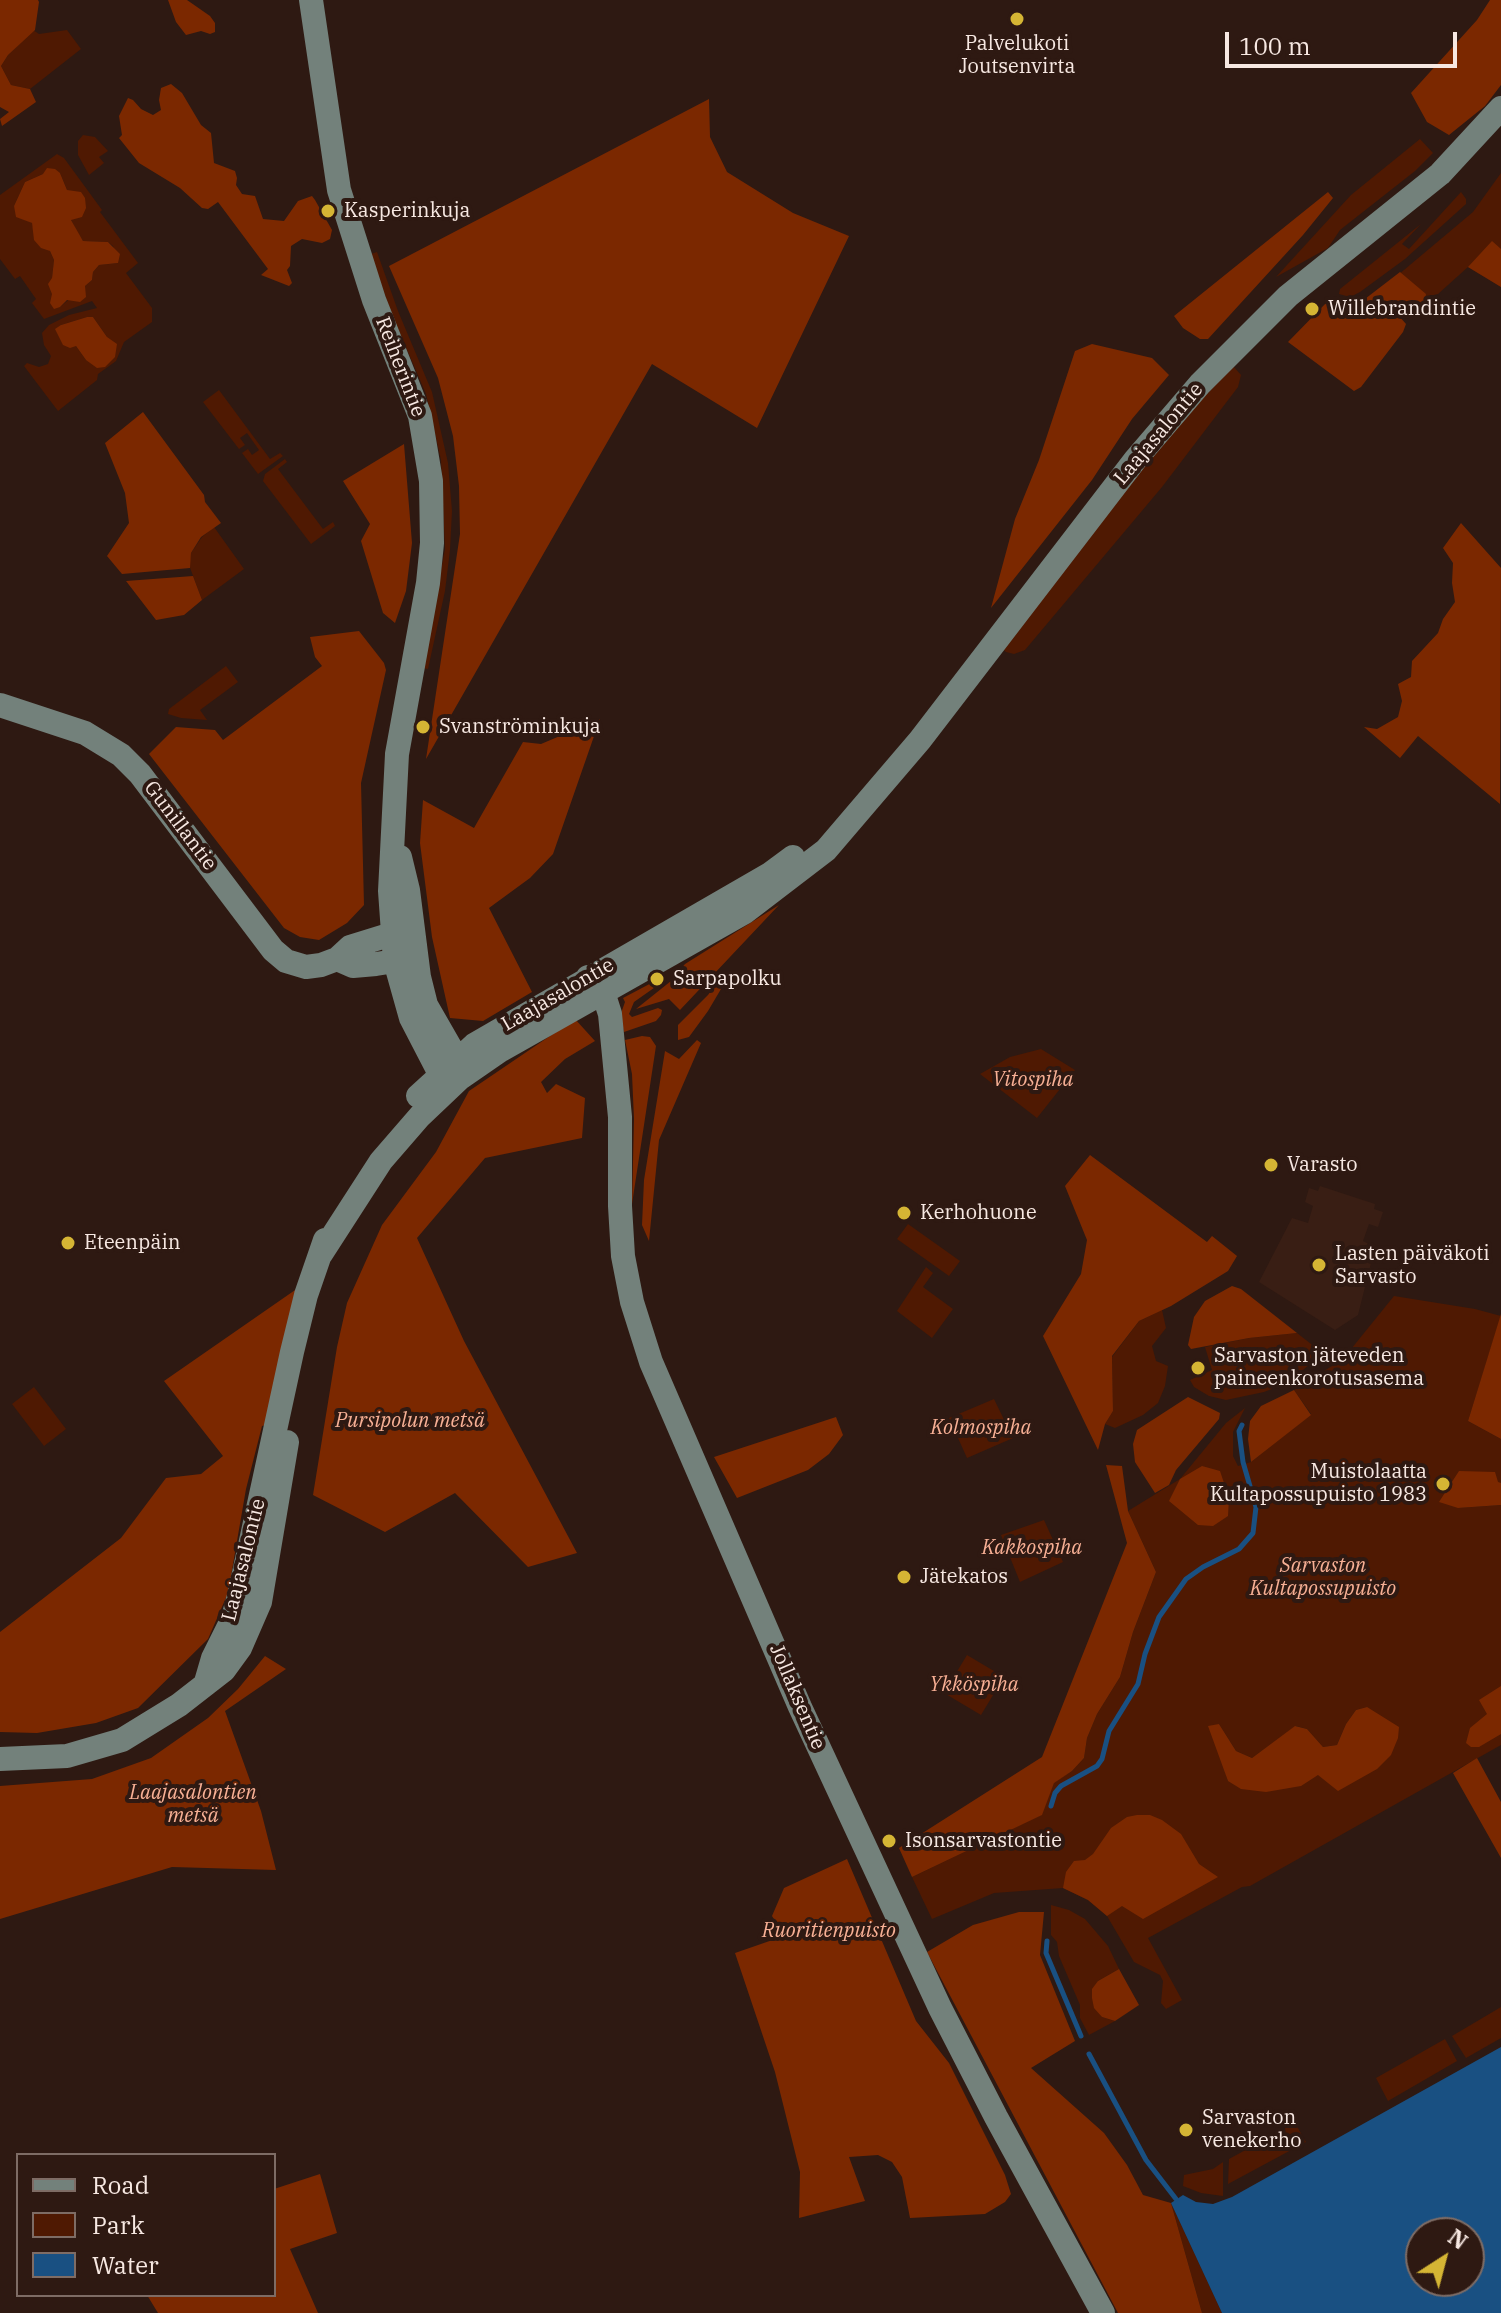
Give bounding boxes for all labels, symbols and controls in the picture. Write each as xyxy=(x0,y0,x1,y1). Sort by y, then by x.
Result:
marker: Palvelukoti Joutsenvirta xyxy=(1008,10,1026,28)
scale bar xyxy=(1229,16,1461,66)
text: 100 m xyxy=(1239,30,1311,62)
place label: Palvelukoti Joutsenvirta xyxy=(959,32,1075,79)
place label: Kasperinkuja xyxy=(344,199,470,223)
marker: Kasperinkuja xyxy=(319,202,337,220)
place label: Willebrandintie xyxy=(1328,297,1476,321)
marker: Willebrandintie xyxy=(1303,300,1321,318)
street label: Reiherintie xyxy=(370,314,430,420)
street label: Laajasalontie xyxy=(1109,378,1209,490)
place label: Svanströminkuja xyxy=(439,715,601,739)
marker: Svanströminkuja xyxy=(414,718,432,736)
street label: Gunillantie xyxy=(139,777,221,875)
street label: Laajasalontie xyxy=(498,953,618,1037)
place label: Sarpapolku xyxy=(673,967,782,991)
marker: Sarpapolku xyxy=(648,970,666,988)
park label: Vitospiha xyxy=(993,1068,1073,1092)
place label: Varasto xyxy=(1287,1153,1358,1177)
marker: Varasto xyxy=(1262,1156,1280,1174)
place label: Kerhohuone xyxy=(920,1201,1037,1225)
marker: Kerhohuone xyxy=(895,1204,913,1222)
place label: Eteenpäin xyxy=(84,1231,181,1255)
marker: Eteenpäin xyxy=(59,1234,77,1252)
place label: Lasten päiväkoti Sarvasto xyxy=(1335,1242,1490,1289)
marker: Lasten päiväkoti Sarvasto xyxy=(1310,1256,1328,1274)
place label: Sarvaston jäteveden paineenkorotusasema xyxy=(1214,1344,1424,1391)
marker: Sarvaston jäteveden paineenkorotusasema xyxy=(1189,1359,1207,1377)
park label: Pursipolun metsä xyxy=(335,1409,485,1433)
park label: Kolmospiha xyxy=(931,1416,1031,1440)
place label: Muistolaatta Kultapossupuisto 1983 xyxy=(1210,1460,1427,1507)
marker: Muistolaatta Kultapossupuisto 1983 xyxy=(1434,1475,1452,1493)
street label: Laajasalontie xyxy=(217,1496,271,1624)
park label: Kakkospiha xyxy=(982,1536,1082,1560)
park label: Sarvaston Kultapossupuisto xyxy=(1250,1554,1396,1601)
place label: Jätekatos xyxy=(920,1565,1008,1589)
marker: Jätekatos xyxy=(895,1568,913,1586)
street label: Jollaksentie xyxy=(764,1641,830,1753)
park label: Ykköspiha xyxy=(929,1673,1019,1697)
park label: Laajasalontien metsä xyxy=(129,1781,257,1828)
place label: Isonsarvastontie xyxy=(905,1829,1062,1853)
marker: Isonsarvastontie xyxy=(880,1832,898,1850)
park label: Ruoritienpuisto xyxy=(762,1919,896,1943)
place label: Sarvaston venekerho xyxy=(1202,2106,1301,2153)
marker: Sarvaston venekerho xyxy=(1177,2121,1195,2139)
legend xyxy=(16,2153,276,2297)
text: Road xyxy=(92,2169,149,2201)
text: Park xyxy=(92,2209,144,2241)
north arrow xyxy=(1405,2217,1485,2297)
text: N xyxy=(1443,2222,1474,2256)
text: Water xyxy=(92,2249,159,2281)

